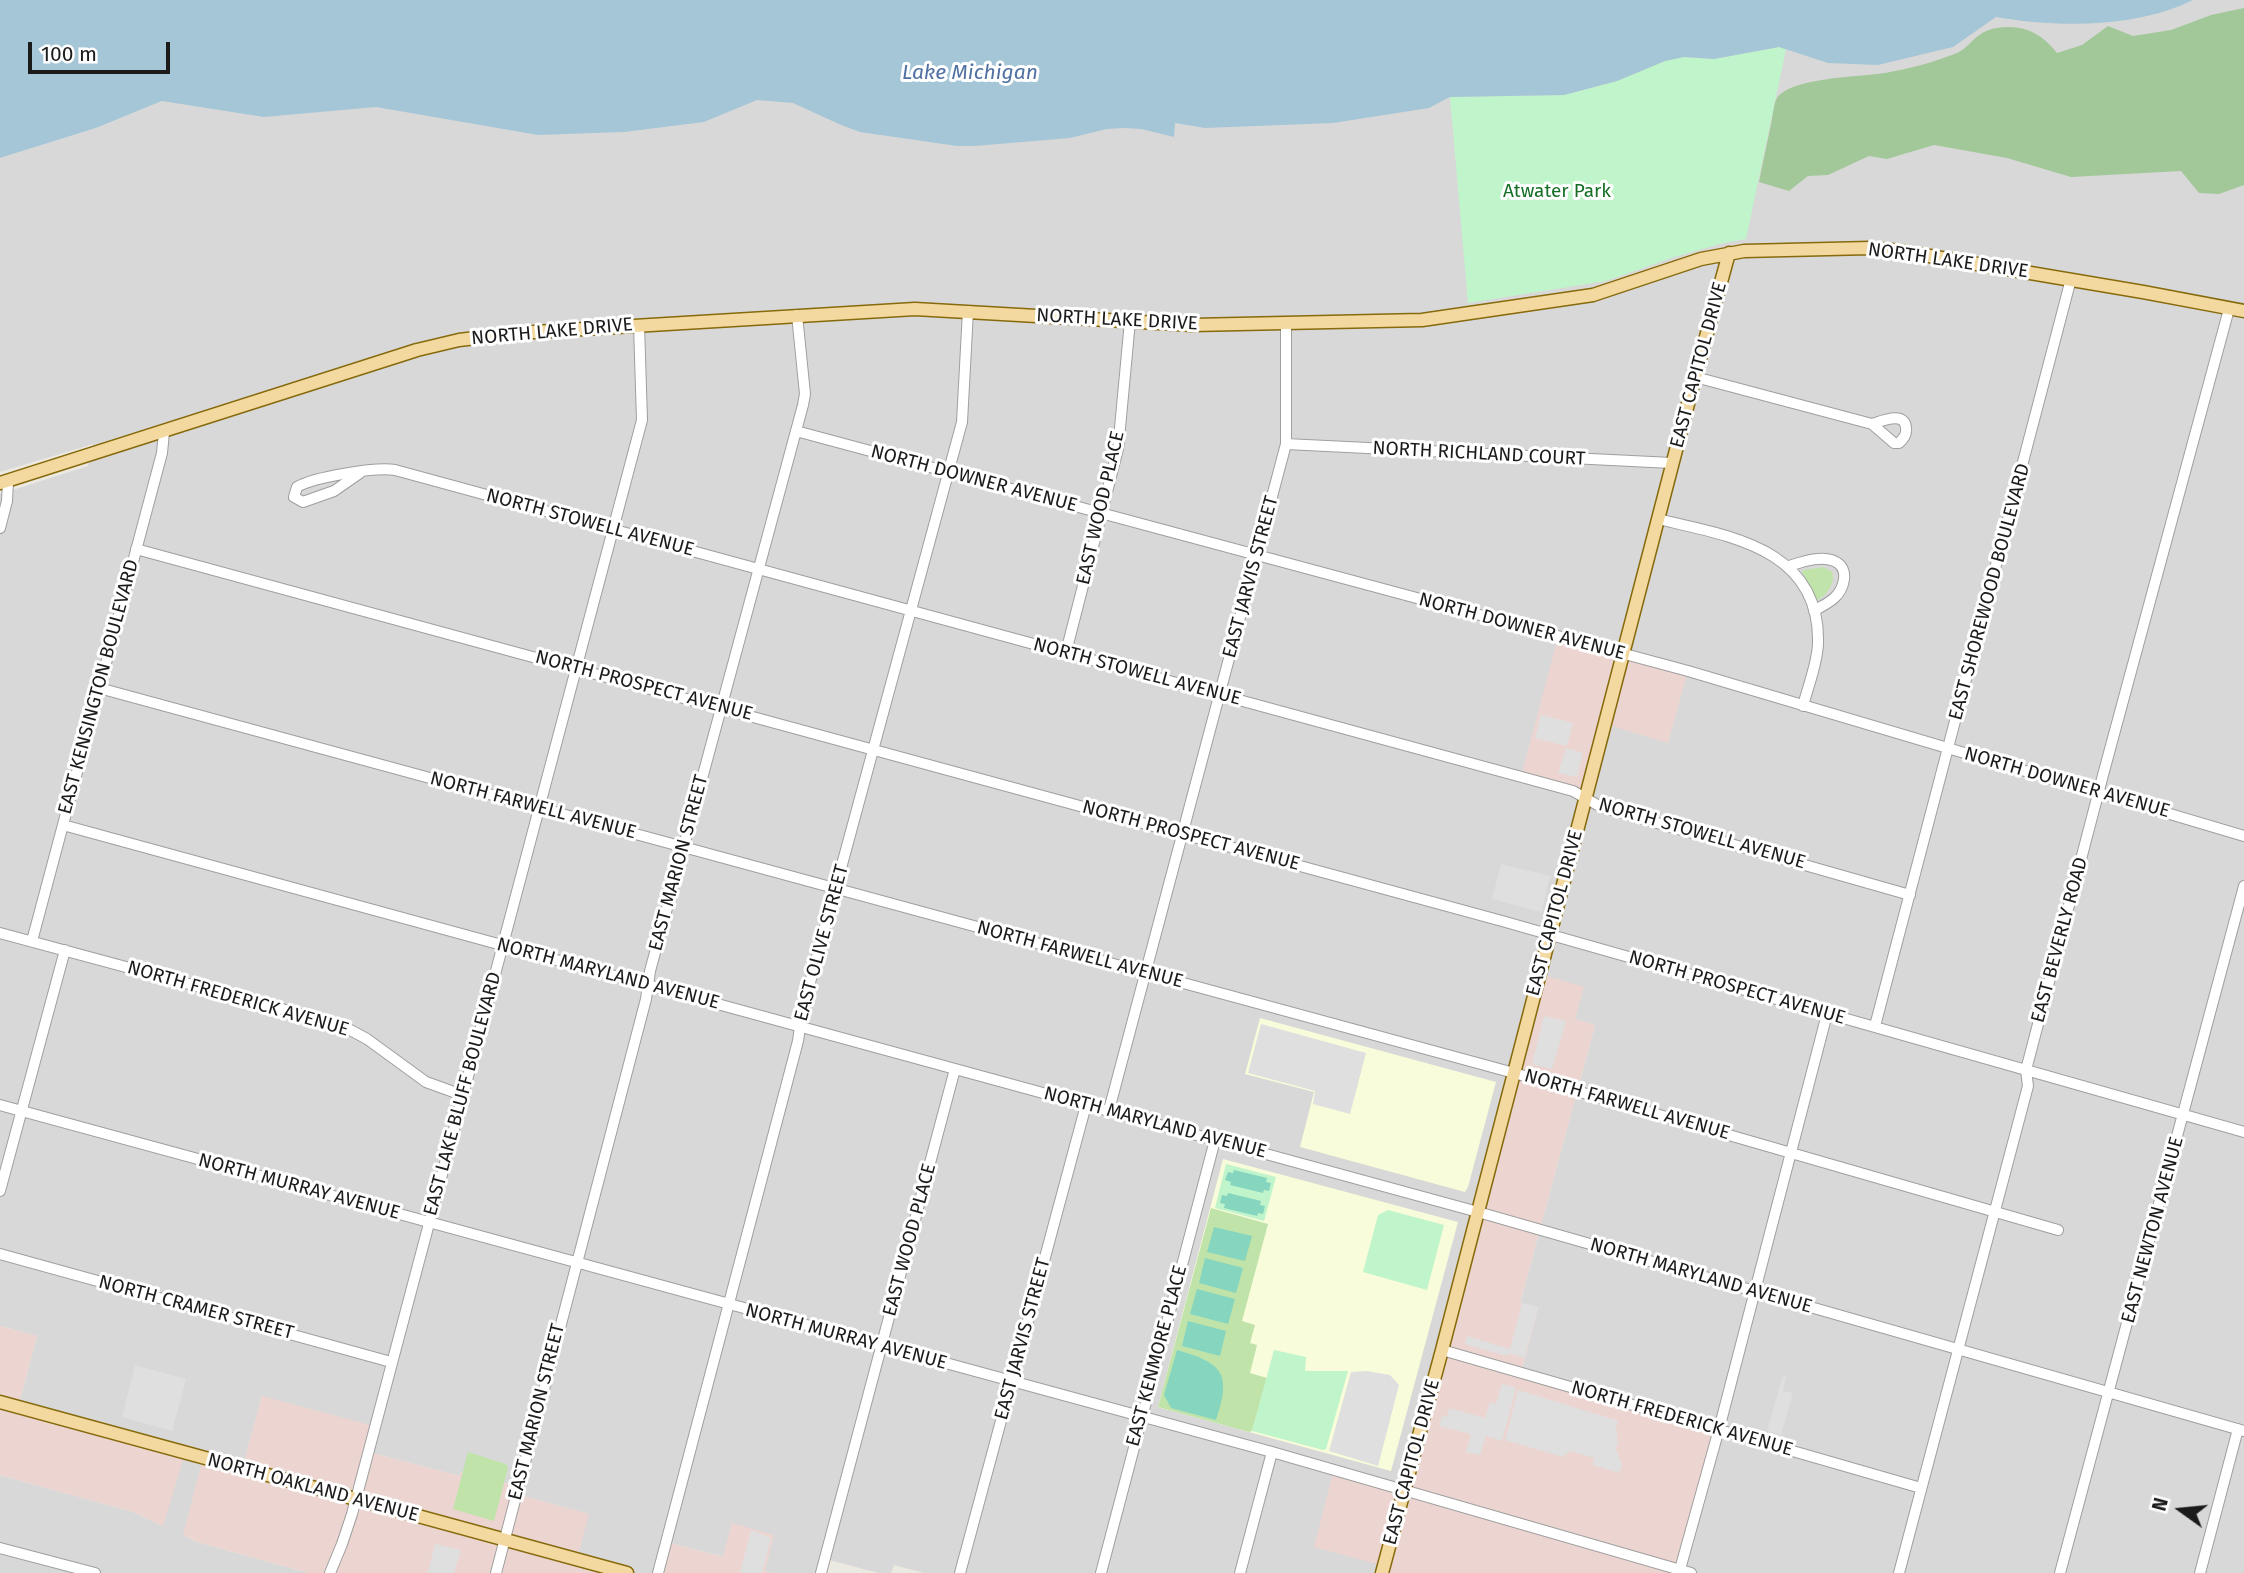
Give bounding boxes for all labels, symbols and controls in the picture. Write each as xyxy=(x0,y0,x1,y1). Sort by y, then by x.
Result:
scale bar xyxy=(32,28,173,72)
text: 100 m xyxy=(41,41,97,67)
water label: Lake Michigan xyxy=(902,60,1038,86)
park label: Atwater Park xyxy=(1503,181,1611,203)
street label: NORTH LAKE DRIVE xyxy=(1866,238,2030,284)
street label: EAST CAPITOL DRIVE xyxy=(1666,280,1732,450)
street label: NORTH LAKE DRIVE xyxy=(1036,304,1198,336)
street label: NORTH LAKE DRIVE xyxy=(470,314,634,350)
street label: EAST WOOD PLACE xyxy=(1072,429,1130,587)
street label: NORTH RICHLAND COURT xyxy=(1372,437,1586,471)
street label: NORTH DOWNER AVENUE xyxy=(868,440,1080,518)
street label: EAST SHOREWOOD BOULEVARD xyxy=(1945,461,2035,723)
street label: NORTH STOWELL AVENUE xyxy=(484,484,696,562)
street label: EAST JARVIS STREET xyxy=(1218,493,1284,661)
street label: EAST KENSINGTON BOULEVARD xyxy=(54,557,144,817)
street label: NORTH DOWNER AVENUE xyxy=(1416,588,1628,666)
street label: NORTH STOWELL AVENUE xyxy=(1031,633,1243,711)
street label: NORTH PROSPECT AVENUE xyxy=(533,646,755,726)
street label: NORTH DOWNER AVENUE xyxy=(1962,743,2172,823)
street label: NORTH FARWELL AVENUE xyxy=(427,767,639,845)
street label: EAST MARION STREET xyxy=(645,773,713,953)
street label: NORTH STOWELL AVENUE xyxy=(1596,794,1808,874)
street label: NORTH PROSPECT AVENUE xyxy=(1080,796,1302,876)
street label: EAST CAPITOL DRIVE xyxy=(1522,828,1588,998)
street label: EAST BEVERLY ROAD xyxy=(2027,855,2093,1025)
street label: EAST OLIVE STREET xyxy=(790,862,854,1024)
street label: NORTH FARWELL AVENUE xyxy=(974,916,1186,994)
street label: NORTH MARYLAND AVENUE xyxy=(494,933,722,1015)
street label: NORTH PROSPECT AVENUE xyxy=(1626,946,1848,1030)
street label: NORTH FREDERICK AVENUE xyxy=(125,956,351,1042)
street label: EAST LAKE BLUFF BOULEVARD xyxy=(419,970,507,1218)
street label: NORTH FARWELL AVENUE xyxy=(1522,1065,1732,1145)
street label: NORTH MARYLAND AVENUE xyxy=(1041,1082,1269,1164)
street label: EAST NEWTON AVENUE xyxy=(2117,1134,2189,1326)
street label: NORTH MURRAY AVENUE xyxy=(196,1149,402,1225)
street label: EAST WOOD PLACE xyxy=(879,1161,941,1319)
street label: NORTH MARYLAND AVENUE xyxy=(1587,1233,1815,1319)
street label: EAST JARVIS STREET xyxy=(990,1255,1056,1423)
street label: EAST KENMORE PLACE xyxy=(1122,1263,1192,1449)
street label: NORTH CRAMER STREET xyxy=(96,1271,296,1345)
street label: NORTH MURRAY AVENUE xyxy=(743,1299,949,1375)
street label: EAST MARION STREET xyxy=(504,1321,570,1503)
street label: NORTH FREDERICK AVENUE xyxy=(1569,1376,1795,1462)
street label: EAST CAPITOL DRIVE xyxy=(1379,1377,1445,1547)
street label: NORTH OAKLAND AVENUE xyxy=(205,1449,421,1527)
north arrow xyxy=(2146,1475,2216,1545)
text: N xyxy=(2147,1495,2173,1514)

